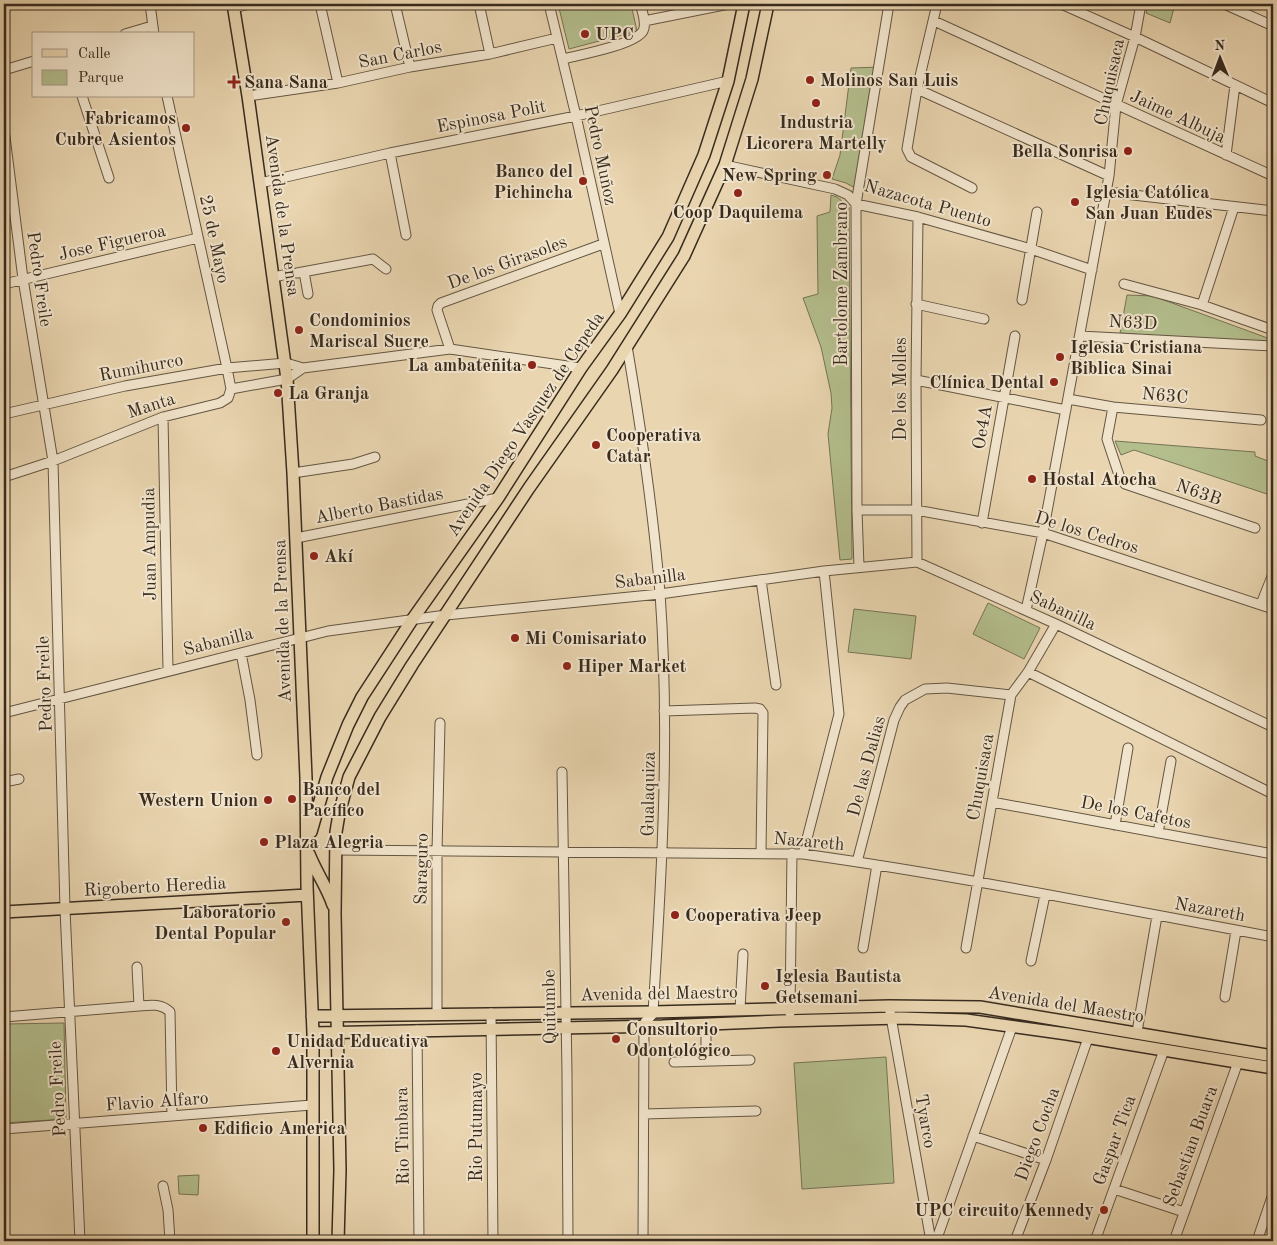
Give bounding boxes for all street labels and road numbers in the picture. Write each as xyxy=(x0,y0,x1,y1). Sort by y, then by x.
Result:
street label: Chuquisaca xyxy=(1092,37,1128,127)
street label: San Carlos xyxy=(357,38,444,72)
street label: Jaime Albuja xyxy=(1127,87,1228,147)
street label: Espinosa Polit xyxy=(435,98,547,136)
street label: Pedro Muñoz xyxy=(581,104,619,207)
street label: Avenida de la Prensa xyxy=(262,133,302,297)
street label: Nazacota Puento xyxy=(862,177,994,231)
street label: 25 de Mayo xyxy=(196,193,232,285)
street label: Bartolome Zambrano xyxy=(833,202,851,366)
street label: Jose Figueroa xyxy=(57,222,168,264)
street label: Pedro Freile xyxy=(23,230,55,328)
street label: De los Girasoles xyxy=(445,233,570,293)
street label: Avenida Diego Vasquez de Cepeda xyxy=(444,309,608,540)
street label: N63D xyxy=(1108,313,1158,333)
street label: De los Molles xyxy=(892,337,910,441)
street label: Rumihurco xyxy=(98,351,185,385)
street label: N63C xyxy=(1141,385,1189,407)
street label: Manta xyxy=(125,390,177,422)
street label: Oe4A xyxy=(970,403,996,451)
street label: N63B xyxy=(1173,477,1224,509)
street label: Alberto Bastidas xyxy=(314,485,445,527)
street label: Juan Ampudia xyxy=(140,487,160,601)
street label: De los Cedros xyxy=(1033,509,1141,557)
street label: Avenida de la Prensa xyxy=(271,539,295,703)
street label: Sabanilla xyxy=(614,566,687,592)
street label: Sabanilla xyxy=(1026,588,1099,634)
street label: Sabanilla xyxy=(181,625,255,659)
street label: Pedro Freile xyxy=(34,636,56,732)
street label: De las Dalias xyxy=(845,714,889,818)
street label: Chuquisaca xyxy=(964,732,998,822)
street label: Gualaquiza xyxy=(639,751,659,837)
street label: De los Cafetos xyxy=(1079,793,1193,833)
street label: Nazareth xyxy=(773,830,845,854)
street label: Saraguro xyxy=(412,833,432,905)
street label: Rigoberto Heredia xyxy=(83,874,227,900)
street label: Nazareth xyxy=(1173,895,1247,925)
street label: Quitumbe xyxy=(540,969,560,1045)
street label: Avenida del Maestro xyxy=(580,984,738,1004)
street label: Avenida del Maestro xyxy=(987,984,1145,1026)
street label: Pedro Freile xyxy=(46,1040,70,1137)
street label: Rio Putumayo xyxy=(468,1072,486,1182)
street label: Sebastian Buara xyxy=(1161,1083,1221,1209)
street label: Diego Cocha xyxy=(1013,1085,1063,1184)
street label: Rio Timbara xyxy=(393,1087,413,1185)
street label: Flavio Alfaro xyxy=(105,1089,209,1115)
street label: Tyarco xyxy=(911,1093,939,1150)
street label: Gaspar Tica xyxy=(1090,1093,1140,1188)

